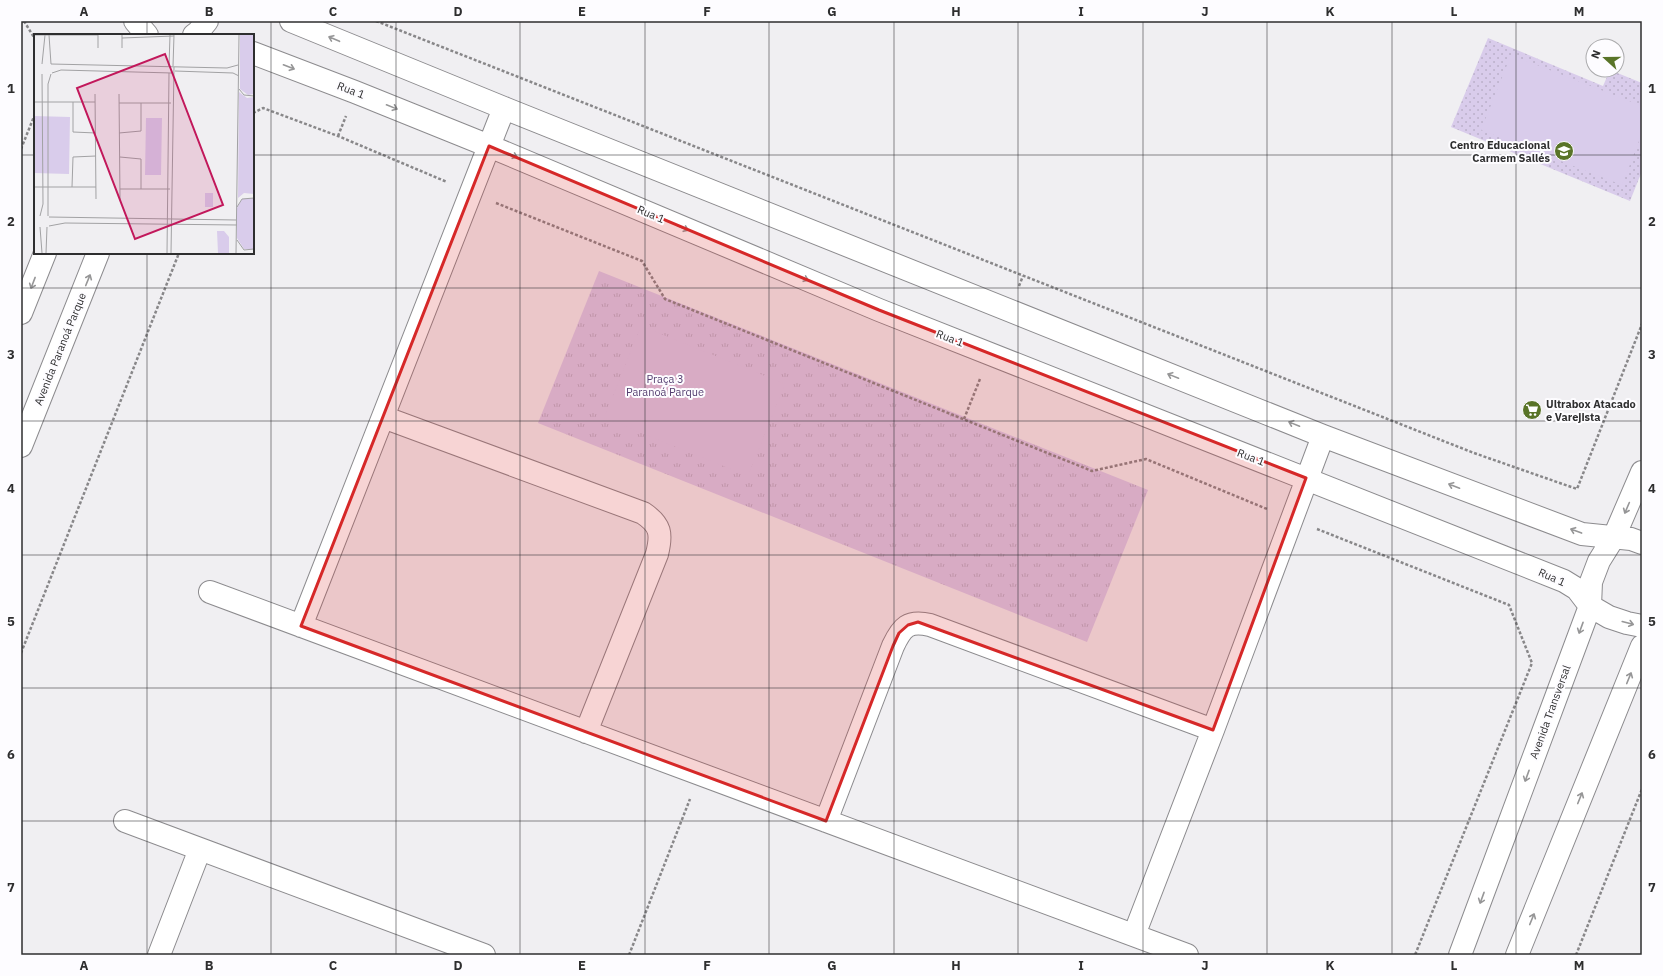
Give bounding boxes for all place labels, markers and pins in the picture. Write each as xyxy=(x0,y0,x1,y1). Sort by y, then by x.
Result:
place label: Centro Educacional Carmem Sallés xyxy=(1450,138,1551,165)
school or university icon: Centro Educacional Carmem Sallés xyxy=(1553,140,1575,162)
place label: Ultrabox Atacado e Varejista xyxy=(1546,397,1636,424)
supermarket icon: Ultrabox Atacado e Varejista xyxy=(1521,399,1543,421)

